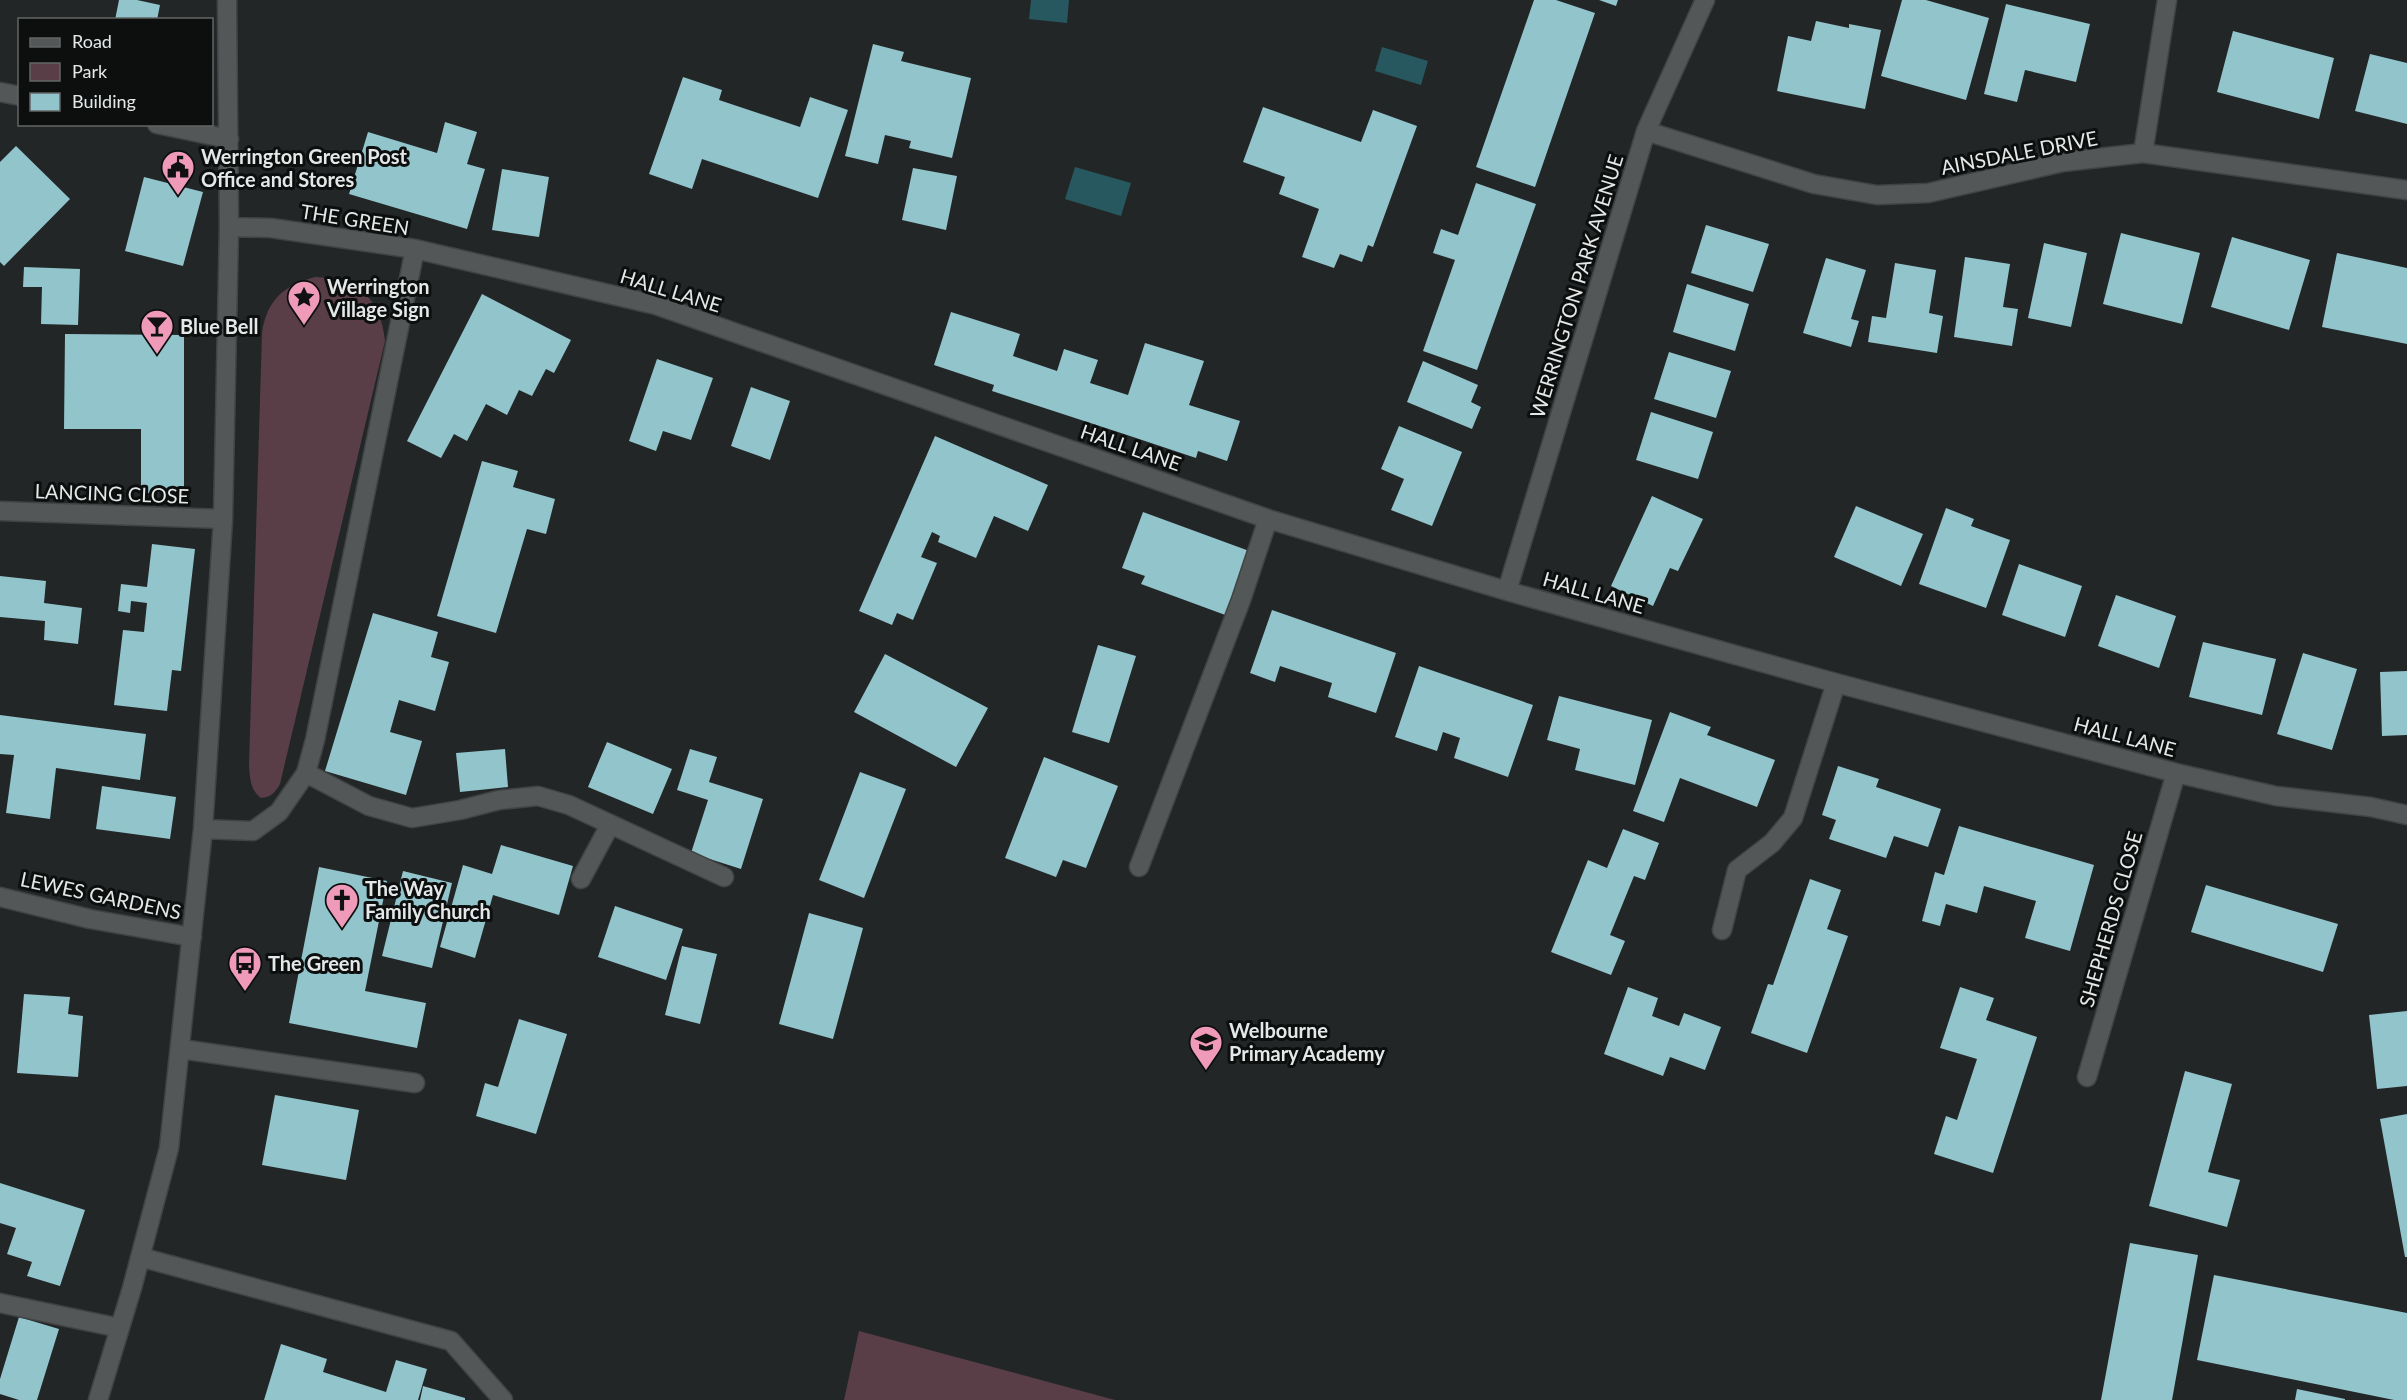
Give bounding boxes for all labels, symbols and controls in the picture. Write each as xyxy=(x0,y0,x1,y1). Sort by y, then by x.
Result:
legend xyxy=(18,18,213,126)
text: Road xyxy=(72,30,112,52)
text: Park xyxy=(72,60,108,82)
text: Building xyxy=(72,90,136,112)
street label: AINSDALE DRIVE xyxy=(1939,125,2099,179)
place label: Werrington Green Post Office and Stores xyxy=(201,144,408,191)
public building icon: Werrington Green Post Office and Stores xyxy=(160,149,196,196)
street label: WERRINGTON PARK AVENUE xyxy=(1524,151,1628,421)
street label: THE GREEN xyxy=(299,199,411,239)
street label: HALL LANE xyxy=(618,263,724,317)
place label: Werrington Village Sign xyxy=(326,274,430,321)
place icon: Werrington Village Sign xyxy=(286,279,322,326)
bar icon: Blue Bell xyxy=(139,308,175,355)
place label: Blue Bell xyxy=(180,314,258,338)
street label: HALL LANE xyxy=(1078,419,1184,475)
street label: LANCING CLOSE xyxy=(34,478,190,508)
street label: HALL LANE xyxy=(1540,566,1648,618)
street label: HALL LANE xyxy=(2071,711,2179,761)
street label: SHEPHERDS CLOSE xyxy=(2073,828,2147,1010)
street label: LEWES GARDENS xyxy=(19,866,183,924)
place label: The Way Family Church xyxy=(365,876,491,923)
church icon: The Way Family Church xyxy=(324,882,360,929)
bus stop icon: The Green xyxy=(227,945,263,992)
place label: The Green xyxy=(268,951,361,975)
place label: Welbourne Primary Academy xyxy=(1229,1018,1385,1065)
school or university icon: Welbourne Primary Academy xyxy=(1188,1024,1224,1071)

